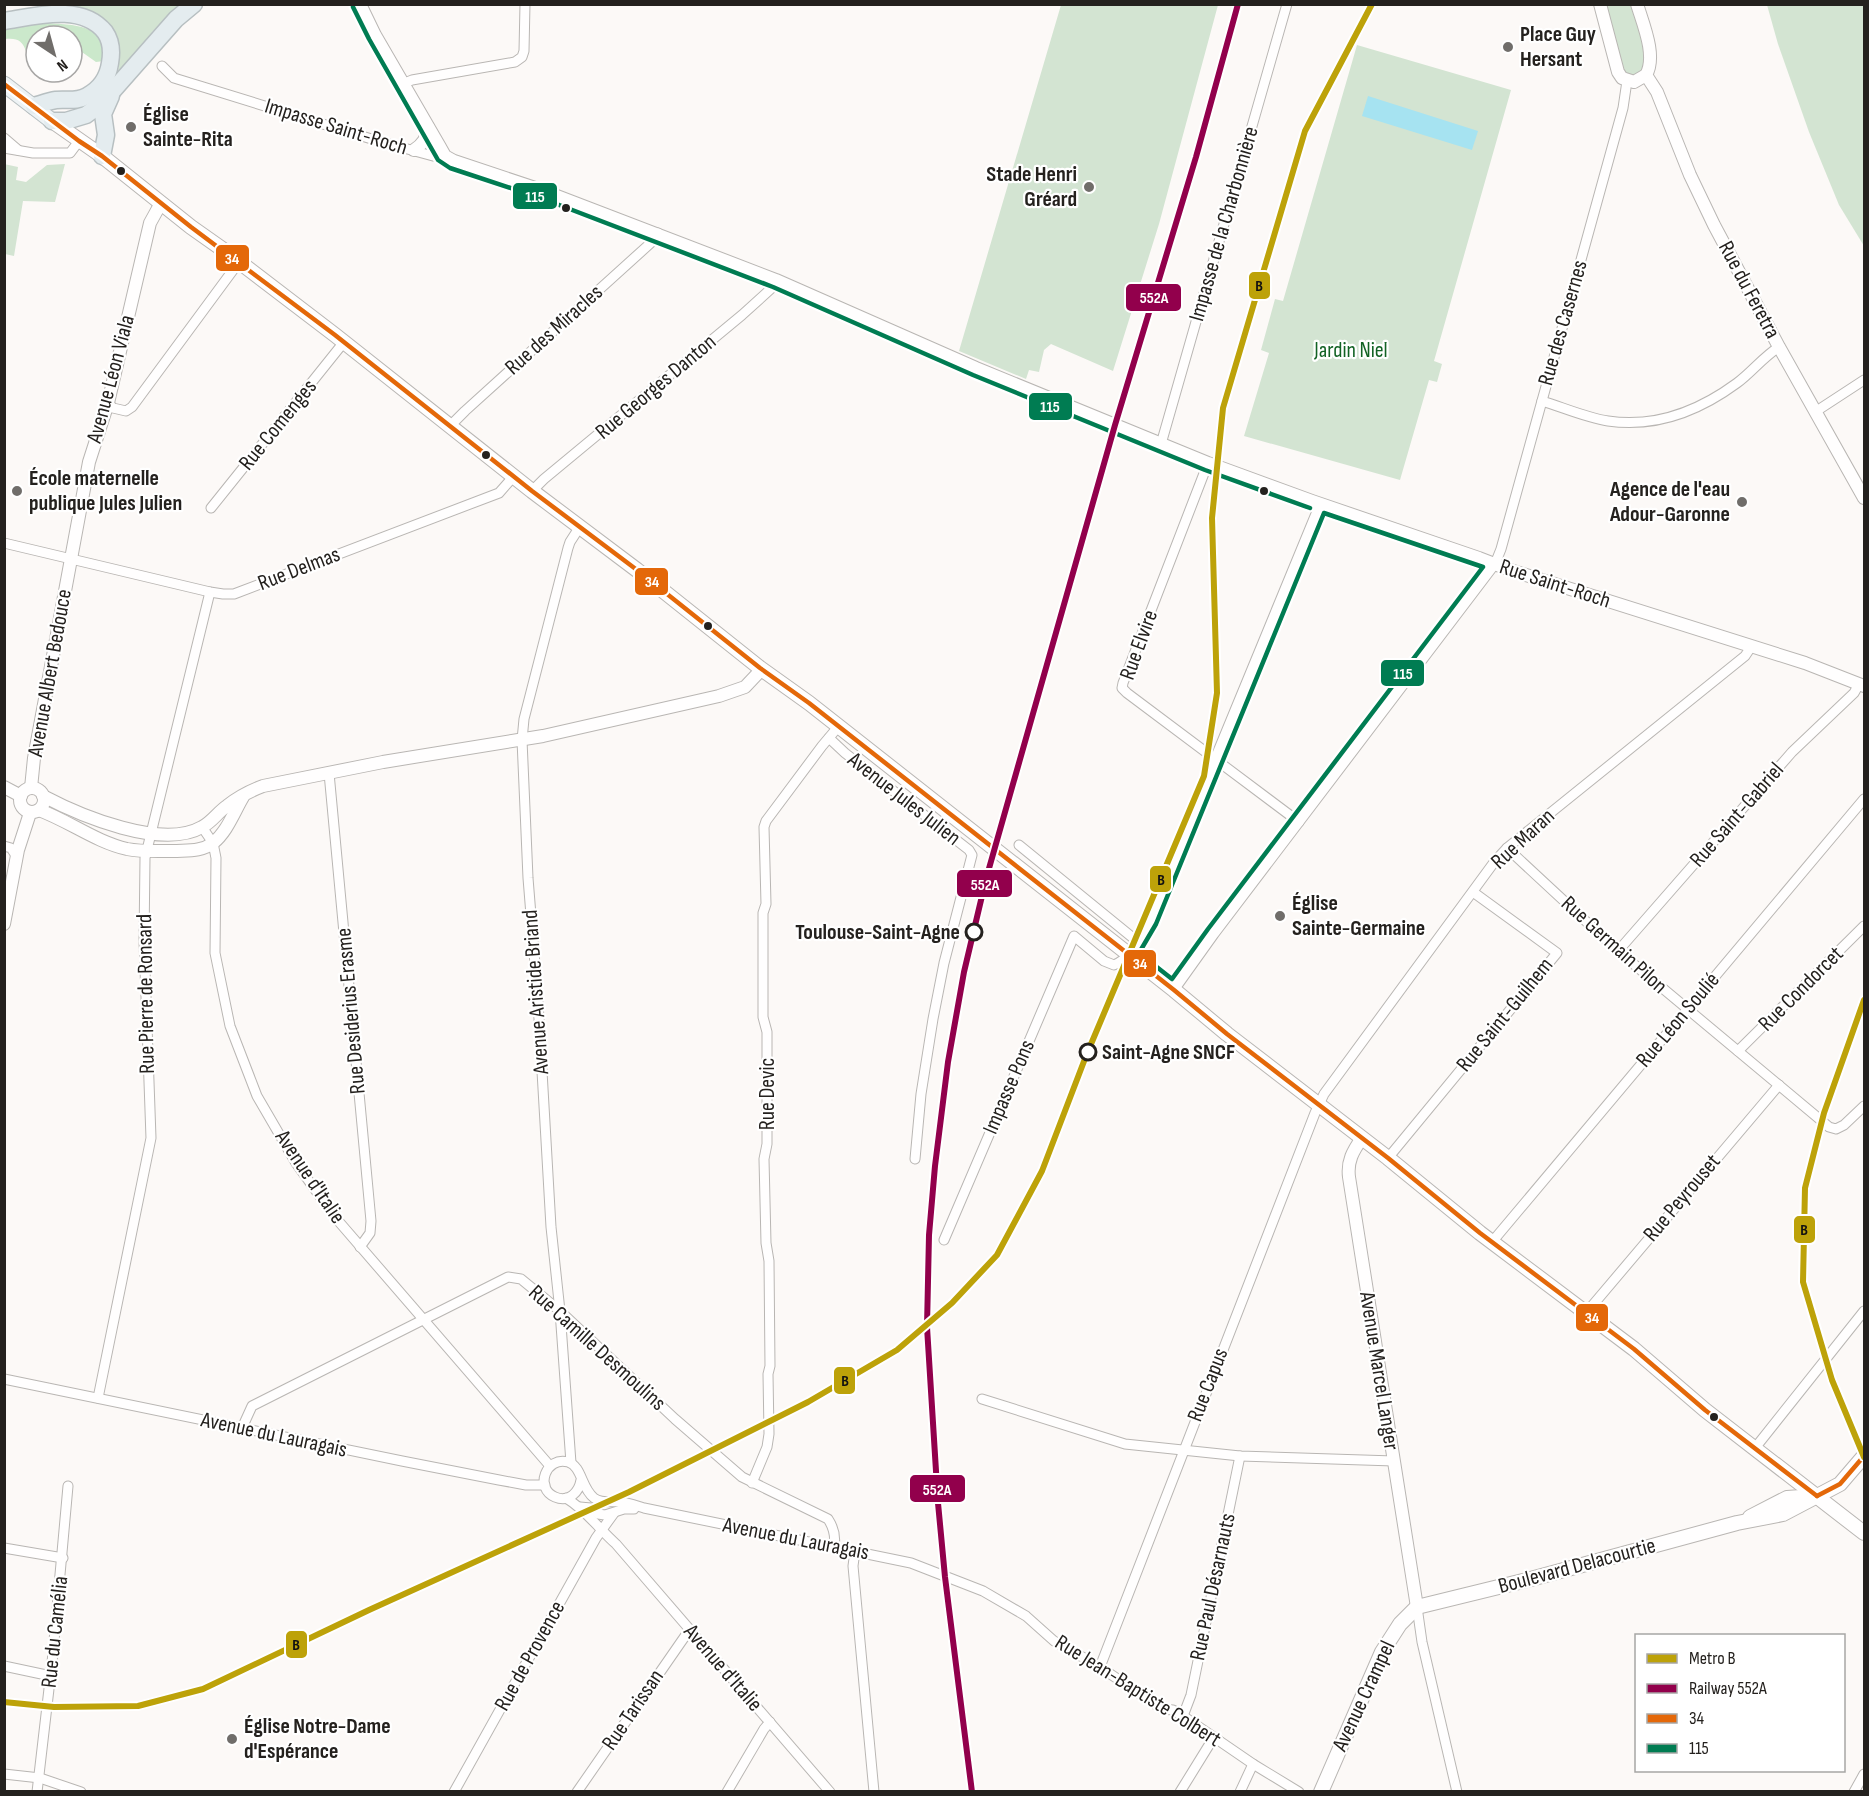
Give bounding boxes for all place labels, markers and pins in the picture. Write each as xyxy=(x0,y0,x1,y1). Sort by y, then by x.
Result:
place label: Place Guy Hersant xyxy=(1520,21,1596,73)
marker: Place Guy Hersant xyxy=(1501,40,1515,54)
place label: Église Sainte-Rita xyxy=(143,101,233,153)
marker: Église Sainte-Rita xyxy=(124,120,138,134)
place label: Stade Henri Gréard xyxy=(986,161,1077,213)
unlabelled marker xyxy=(115,165,127,177)
marker: Stade Henri Gréard xyxy=(1082,180,1096,194)
unlabelled marker xyxy=(560,202,572,214)
unlabelled marker xyxy=(480,449,492,461)
place label: École maternelle publique Jules Julien xyxy=(29,465,182,517)
place label: Agence de l'eau Adour-Garonne xyxy=(1609,476,1730,528)
marker: École maternelle publique Jules Julien xyxy=(10,484,24,498)
unlabelled marker xyxy=(1258,485,1270,497)
marker: Agence de l'eau Adour-Garonne xyxy=(1735,495,1749,509)
unlabelled marker xyxy=(702,620,714,632)
place label: Église Sainte-Germaine xyxy=(1292,890,1425,942)
marker: Église Sainte-Germaine xyxy=(1273,909,1287,923)
place label: Toulouse-Saint-Agne xyxy=(795,919,960,946)
marker: Toulouse-Saint-Agne xyxy=(965,923,983,941)
place label: Saint-Agne SNCF xyxy=(1102,1039,1235,1066)
marker: Saint-Agne SNCF xyxy=(1079,1043,1097,1061)
unlabelled marker xyxy=(1708,1411,1720,1423)
place label: Église Notre-Dame d'Espérance xyxy=(244,1713,391,1765)
marker: Église Notre-Dame d'Espérance xyxy=(225,1732,239,1746)

